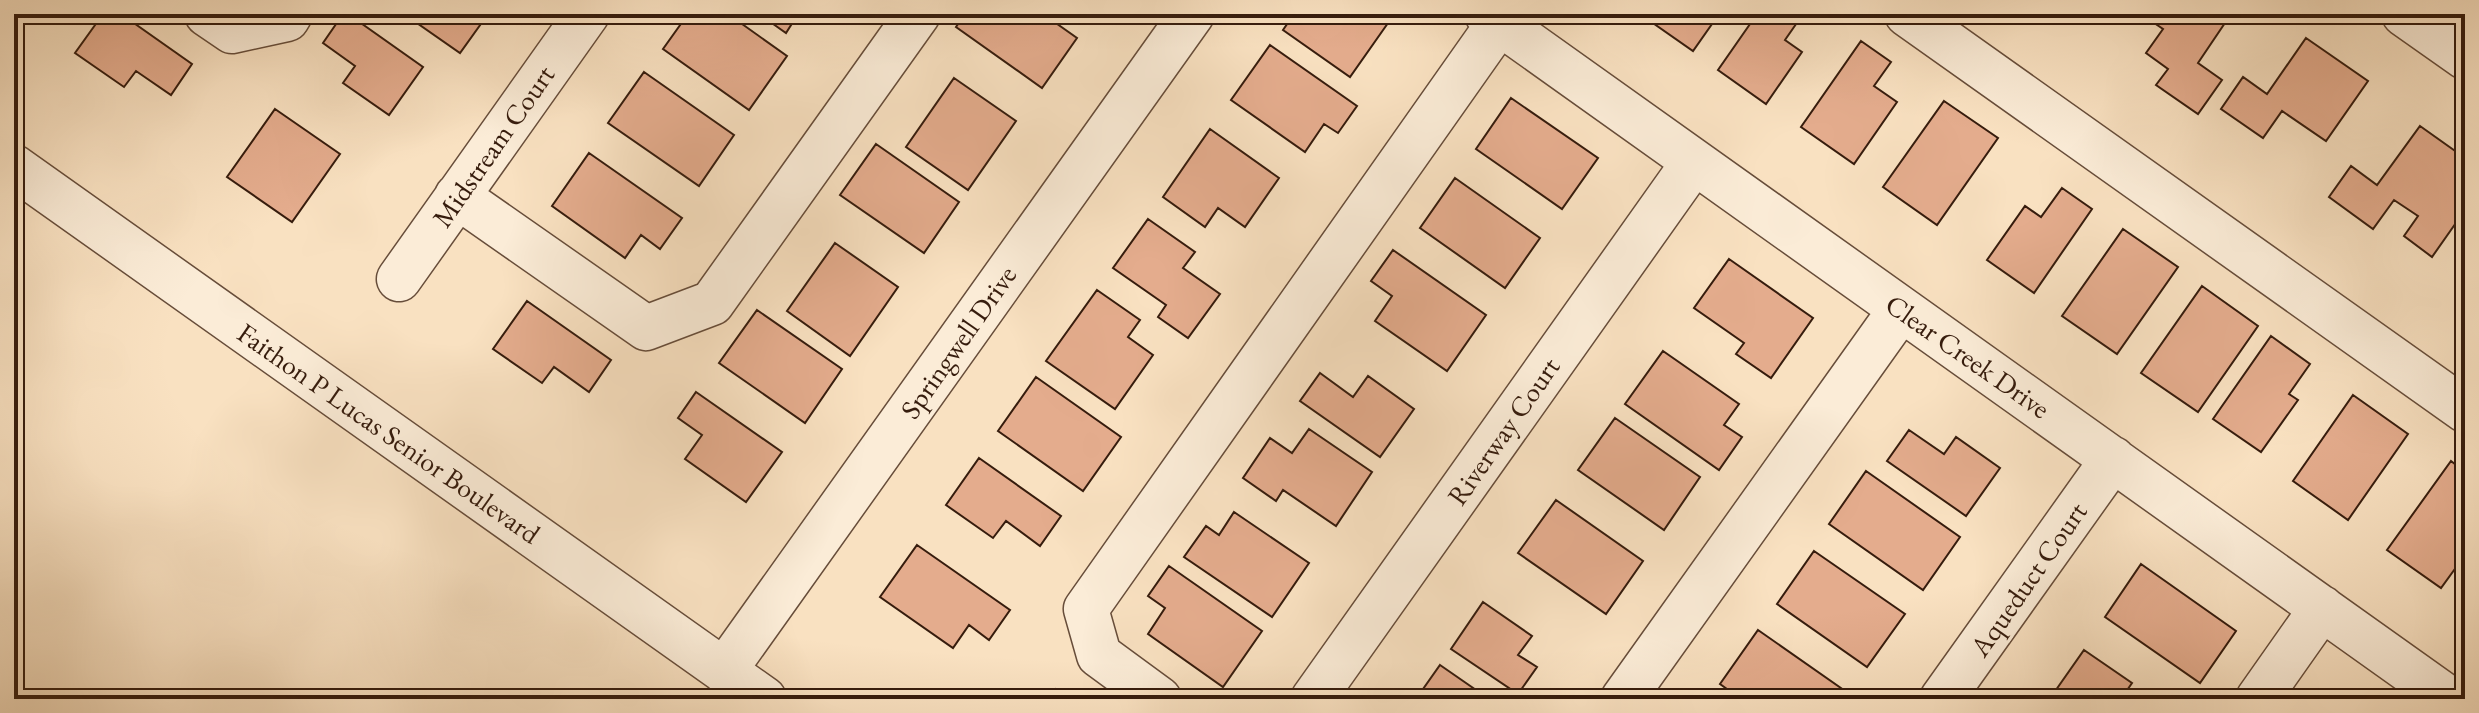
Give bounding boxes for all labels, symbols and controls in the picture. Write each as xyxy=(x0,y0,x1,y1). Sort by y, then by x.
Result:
street label: Midstream Court xyxy=(424,58,562,234)
street label: Springwell Drive xyxy=(892,258,1024,426)
street label: Clear Creek Drive xyxy=(1879,286,2057,426)
street label: Faithon P Lucas Senior Boulevard xyxy=(231,315,548,552)
street label: Riverway Court xyxy=(1439,350,1567,512)
street label: Aqueduct Court xyxy=(1961,494,2095,664)

